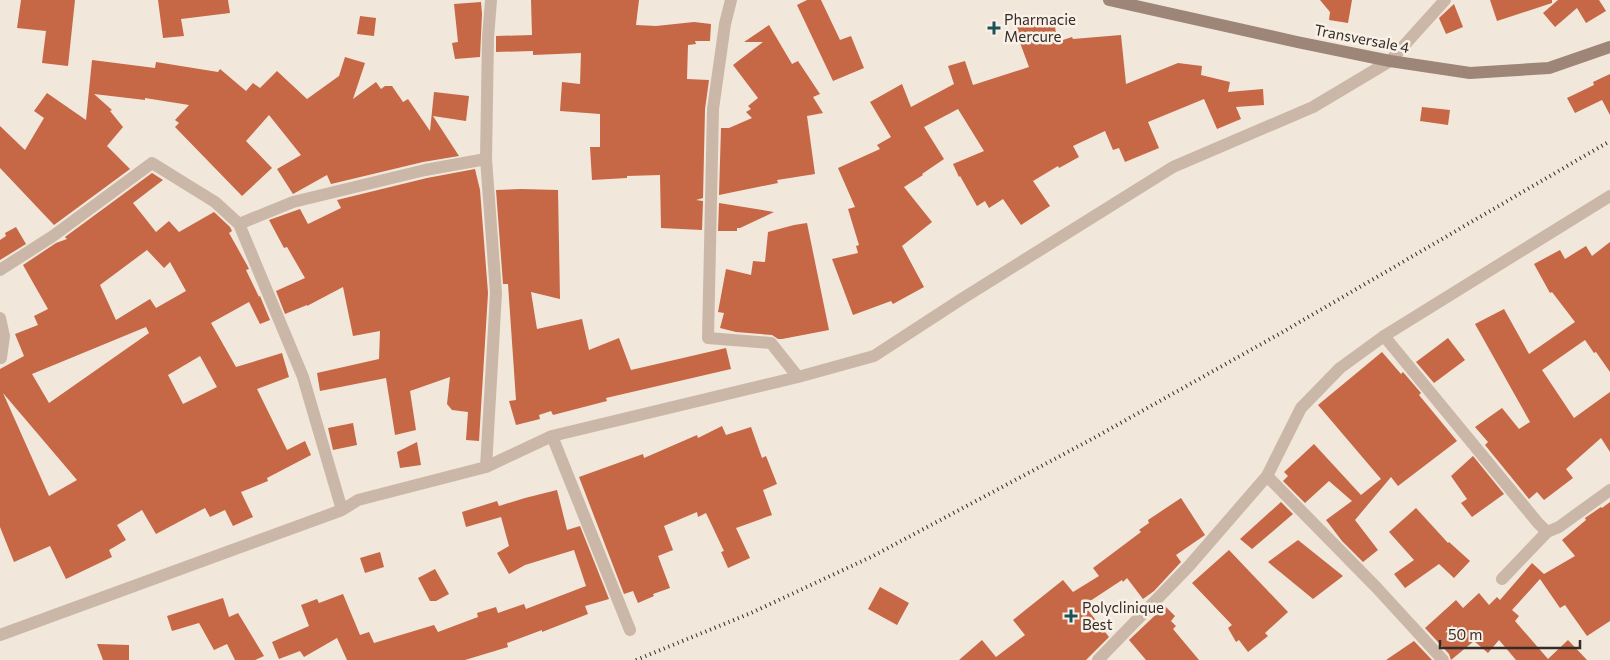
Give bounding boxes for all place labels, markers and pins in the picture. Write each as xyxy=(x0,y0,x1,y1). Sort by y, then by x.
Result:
place label: Pharmacie Mercure xyxy=(1004,10,1076,45)
marker: Pharmacie Mercure xyxy=(988,22,1000,34)
place label: Polyclinique Best xyxy=(1082,598,1164,633)
marker: Polyclinique Best xyxy=(1064,609,1078,623)

